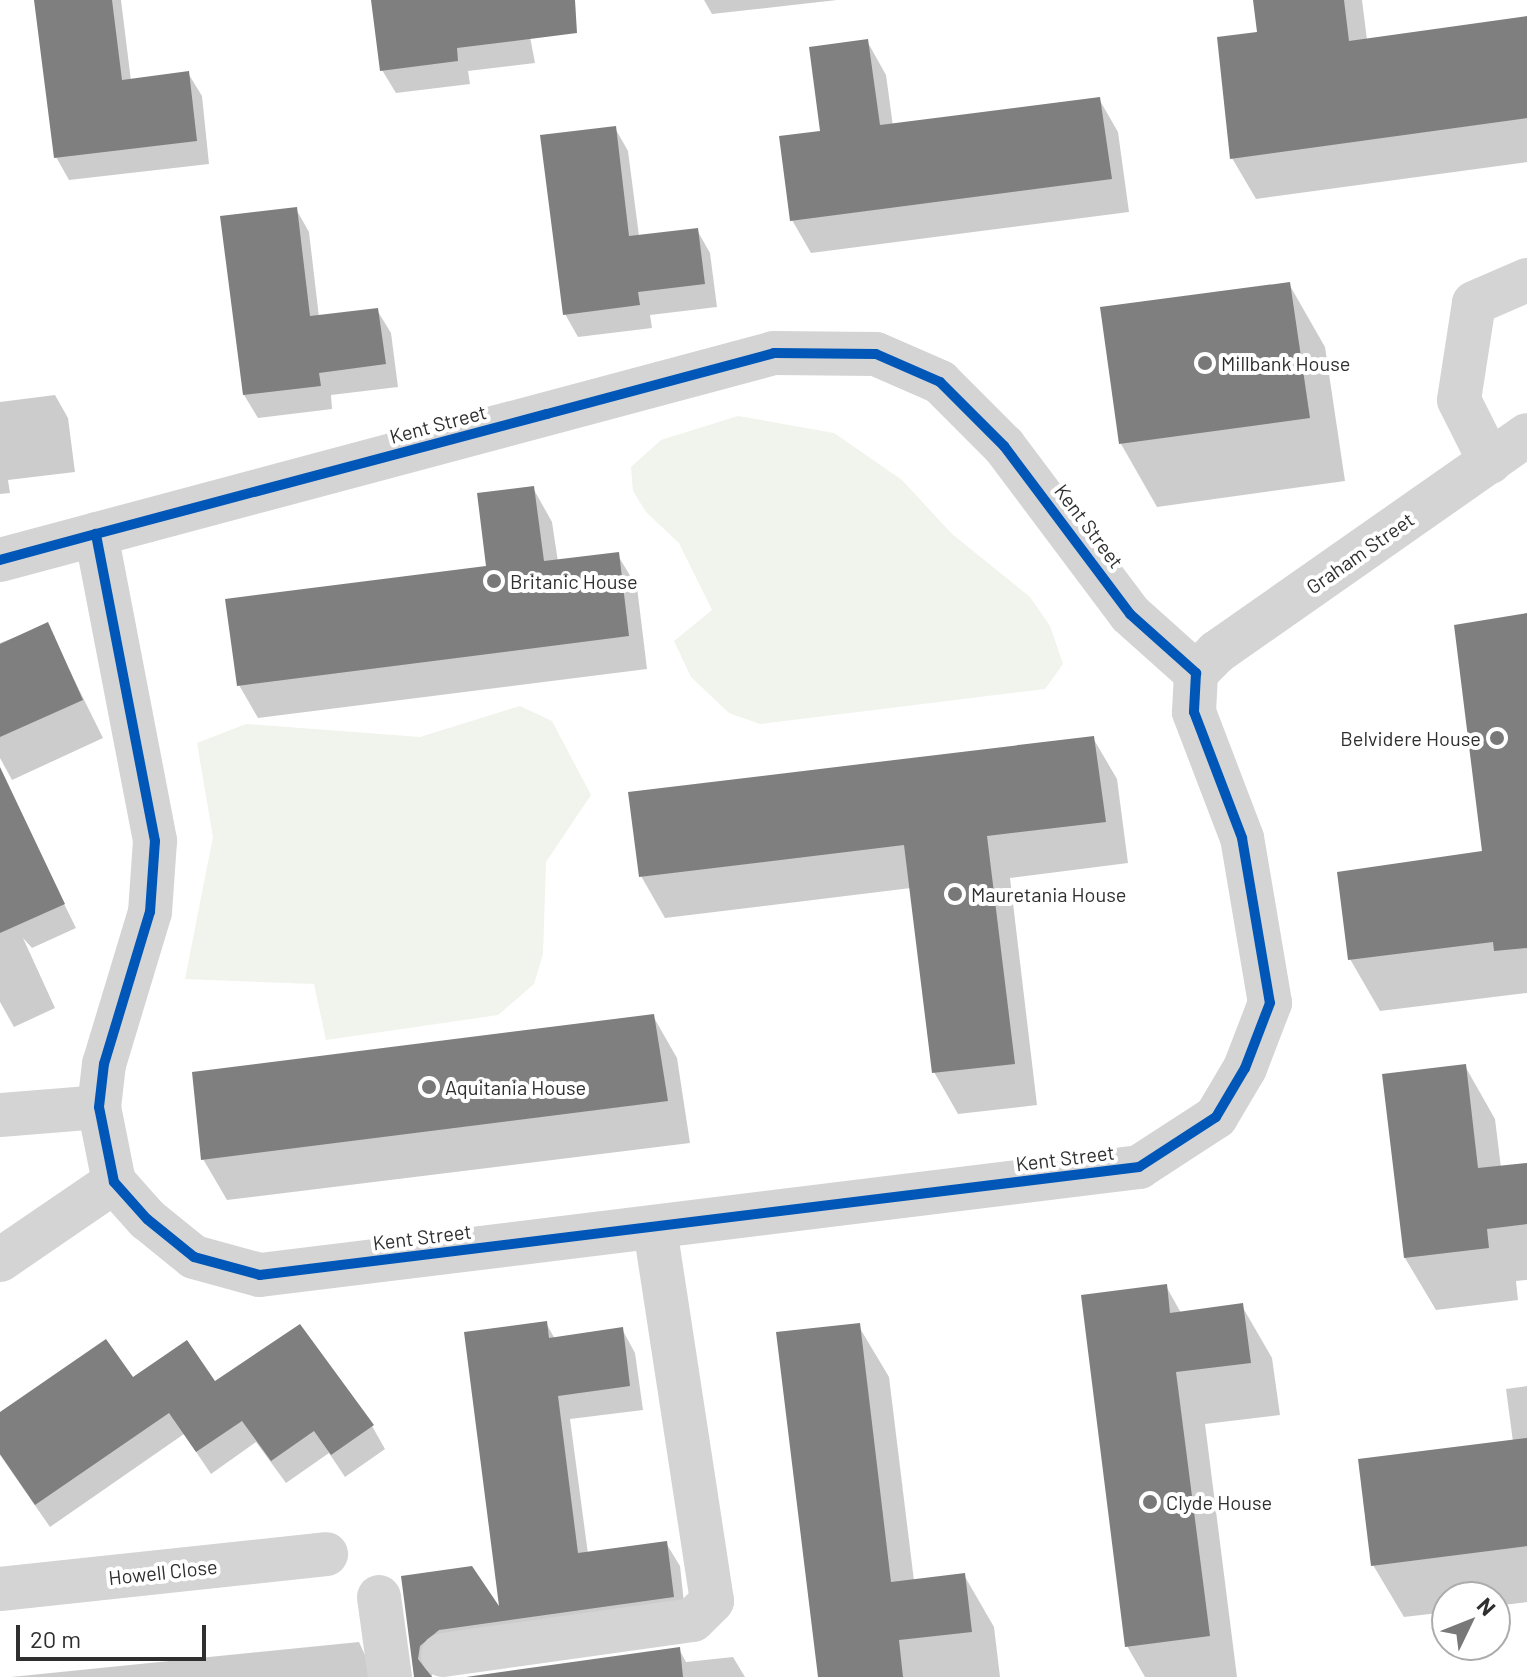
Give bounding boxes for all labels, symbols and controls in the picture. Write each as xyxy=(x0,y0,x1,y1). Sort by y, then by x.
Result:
place label: Millbank House xyxy=(1221,351,1351,375)
marker: Millbank House xyxy=(1196,354,1214,372)
street label: Kent Street xyxy=(387,400,489,448)
street label: Kent Street xyxy=(1050,479,1128,573)
street label: Graham Street xyxy=(1302,507,1418,599)
place label: Britanic House xyxy=(510,569,638,593)
marker: Britanic House xyxy=(485,572,503,590)
place label: Belvidere House xyxy=(1340,726,1481,750)
marker: Belvidere House xyxy=(1488,729,1506,747)
place label: Mauretania House xyxy=(971,882,1127,906)
marker: Mauretania House xyxy=(946,885,964,903)
place label: Aquitania House xyxy=(445,1075,586,1099)
marker: Aquitania House xyxy=(420,1078,438,1096)
street label: Kent Street xyxy=(1014,1140,1116,1176)
street label: Kent Street xyxy=(371,1219,473,1255)
place label: Clyde House xyxy=(1166,1490,1272,1514)
marker: Clyde House xyxy=(1141,1493,1159,1511)
street label: Howell Close xyxy=(107,1554,219,1590)
north arrow xyxy=(1431,1581,1511,1661)
text: N xyxy=(1473,1592,1502,1620)
scale bar xyxy=(20,1609,210,1659)
text: 20 m xyxy=(30,1624,81,1653)

